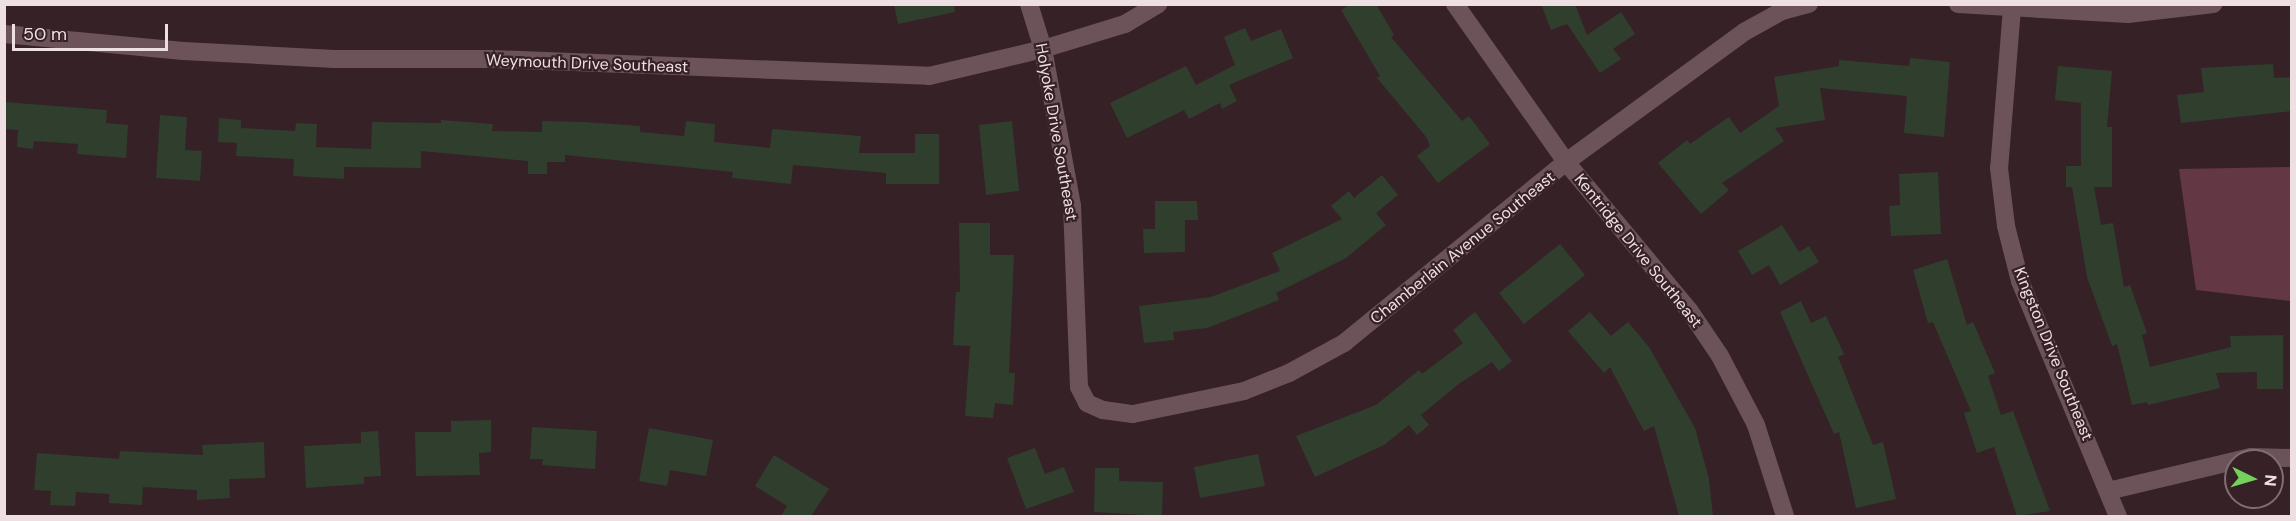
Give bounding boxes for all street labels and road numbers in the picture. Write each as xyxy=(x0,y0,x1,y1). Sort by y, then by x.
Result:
street label: Holyoke Drive Southeast xyxy=(1031,42,1081,222)
street label: Weymouth Drive Southeast xyxy=(486,51,688,77)
street label: Chamberlain Avenue Southeast xyxy=(1367,168,1559,328)
street label: Kentridge Drive Southeast xyxy=(1570,170,1706,332)
street label: Kingston Drive Southeast xyxy=(2009,265,2097,443)

